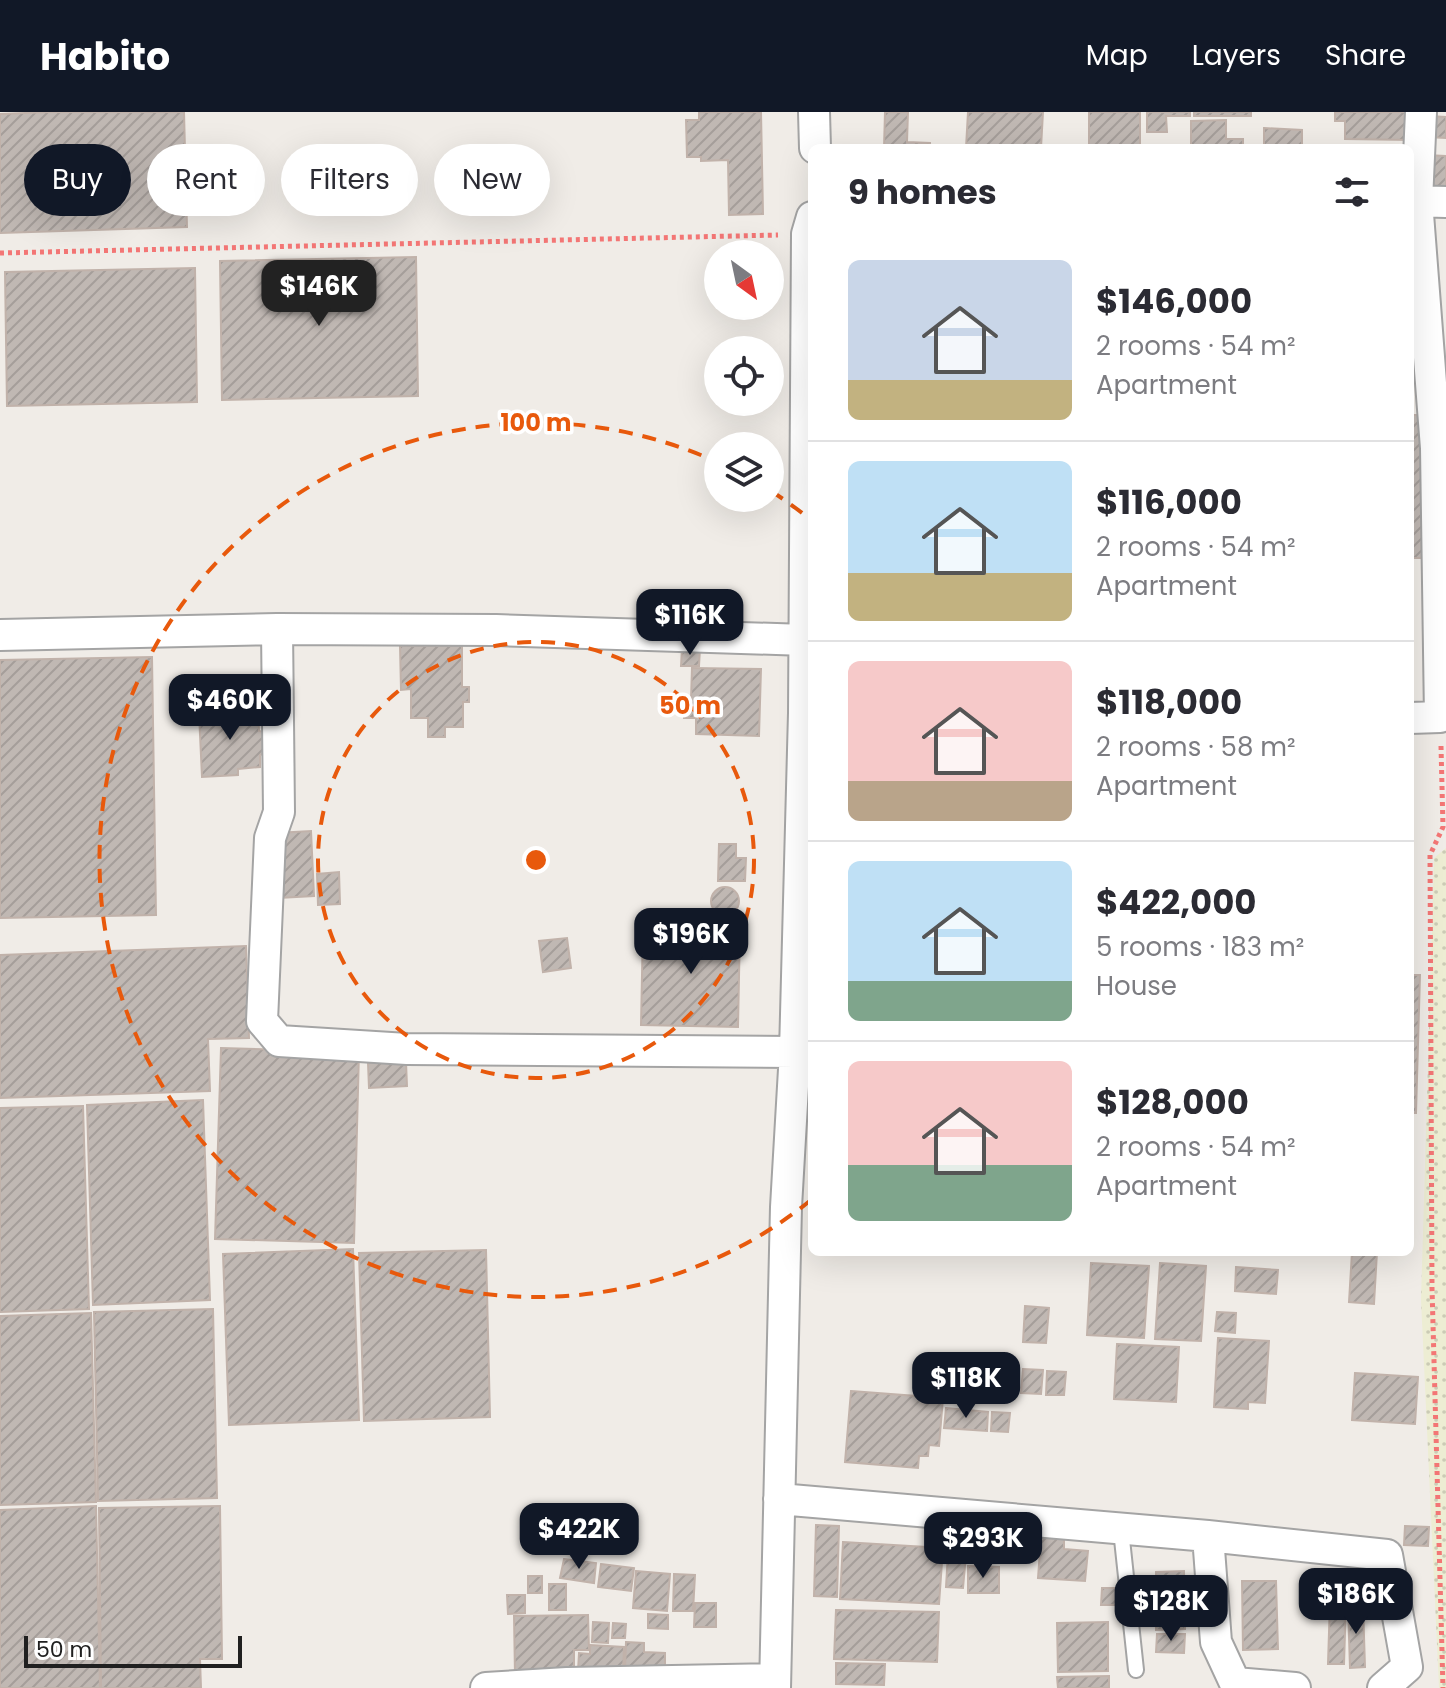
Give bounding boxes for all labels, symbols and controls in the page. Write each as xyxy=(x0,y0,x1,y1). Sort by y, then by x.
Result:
text: Habito xyxy=(40,30,170,83)
text: Map xyxy=(1086,36,1148,75)
text: Layers xyxy=(1192,36,1281,75)
text: Share xyxy=(1325,36,1406,75)
chip: Buy xyxy=(24,144,131,216)
chip: Rent xyxy=(147,144,265,216)
chip: Filters xyxy=(281,144,418,216)
chip: New xyxy=(434,144,550,216)
text: 9 homes xyxy=(848,168,997,216)
icon: filters xyxy=(1330,170,1374,214)
north arrow xyxy=(704,240,784,320)
map controls xyxy=(704,240,784,512)
pin: $146K xyxy=(263,260,375,328)
text: $146K xyxy=(279,268,359,304)
text: $146,000 xyxy=(1096,277,1252,325)
icon: home xyxy=(912,292,1008,388)
text: 2 rooms · 54 m² xyxy=(1096,328,1296,364)
button: locate xyxy=(704,336,784,416)
text: Apartment xyxy=(1096,367,1237,403)
text: 100 m xyxy=(501,406,571,439)
button: layers xyxy=(704,432,784,512)
text: $116,000 xyxy=(1096,478,1242,526)
icon: home xyxy=(912,493,1008,589)
text: 2 rooms · 54 m² xyxy=(1096,529,1296,565)
text: Apartment xyxy=(1096,568,1237,604)
pin: $116K xyxy=(634,589,746,657)
text: $116K xyxy=(654,597,726,633)
pin: $460K xyxy=(174,674,286,742)
text: $118,000 xyxy=(1096,678,1242,726)
text: $460K xyxy=(187,682,273,718)
text: 50 m xyxy=(659,689,721,722)
icon: home xyxy=(912,693,1008,789)
text: 2 rooms · 58 m² xyxy=(1096,729,1296,765)
text: Apartment xyxy=(1096,768,1237,804)
centre of rings xyxy=(522,846,550,874)
text: $422,000 xyxy=(1096,878,1256,926)
icon: home xyxy=(912,893,1008,989)
pin: $196K xyxy=(635,908,747,976)
text: $196K xyxy=(652,916,730,952)
text: 5 rooms · 183 m² xyxy=(1096,929,1304,965)
text: House xyxy=(1096,968,1177,1004)
text: $128,000 xyxy=(1096,1078,1249,1126)
icon: home xyxy=(912,1093,1008,1189)
text: 2 rooms · 54 m² xyxy=(1096,1129,1296,1165)
text: Apartment xyxy=(1096,1168,1237,1204)
pin: $118K xyxy=(910,1352,1022,1420)
text: $118K xyxy=(930,1360,1002,1396)
pin: $422K xyxy=(523,1503,635,1571)
text: $422K xyxy=(538,1511,620,1547)
pin: $293K xyxy=(927,1512,1039,1580)
text: $293K xyxy=(942,1520,1024,1556)
pin: $186K xyxy=(1300,1568,1412,1636)
pin: $128K xyxy=(1115,1575,1227,1643)
text: $186K xyxy=(1317,1576,1395,1612)
text: $128K xyxy=(1133,1583,1209,1619)
scale bar xyxy=(24,1632,242,1668)
text: 50 m xyxy=(36,1634,92,1665)

